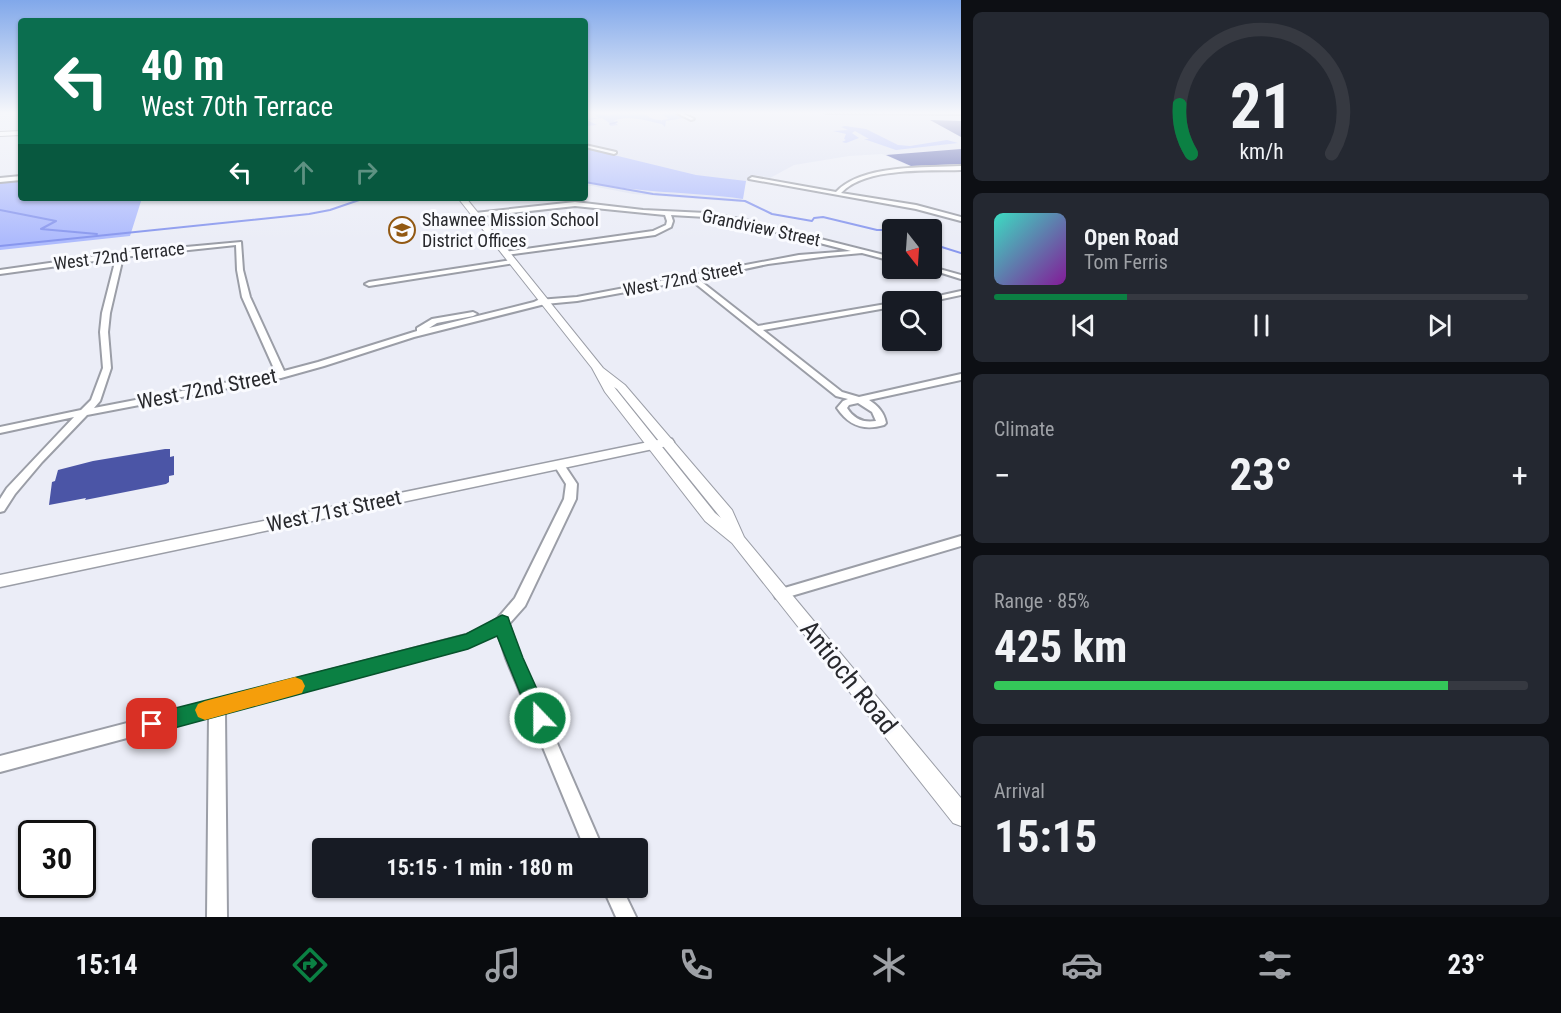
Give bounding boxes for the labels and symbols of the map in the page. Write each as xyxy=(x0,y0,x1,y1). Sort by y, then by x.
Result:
street label: Grandview Street xyxy=(700,205,822,250)
place label: Shawnee Mission School District Offices xyxy=(422,209,599,251)
school or university icon: Shawnee Mission School District Offices xyxy=(387,215,417,245)
north arrow xyxy=(882,219,942,279)
street label: West 72nd Terrace xyxy=(52,237,186,274)
street label: West 72nd Street xyxy=(621,257,744,300)
street label: West 72nd Street xyxy=(135,364,279,414)
street label: West 71st Street xyxy=(265,485,403,537)
street label: Antioch Road xyxy=(794,614,904,740)
position arrow xyxy=(508,686,572,750)
pin xyxy=(126,698,177,749)
speed limit sign: 30 xyxy=(18,820,96,898)

